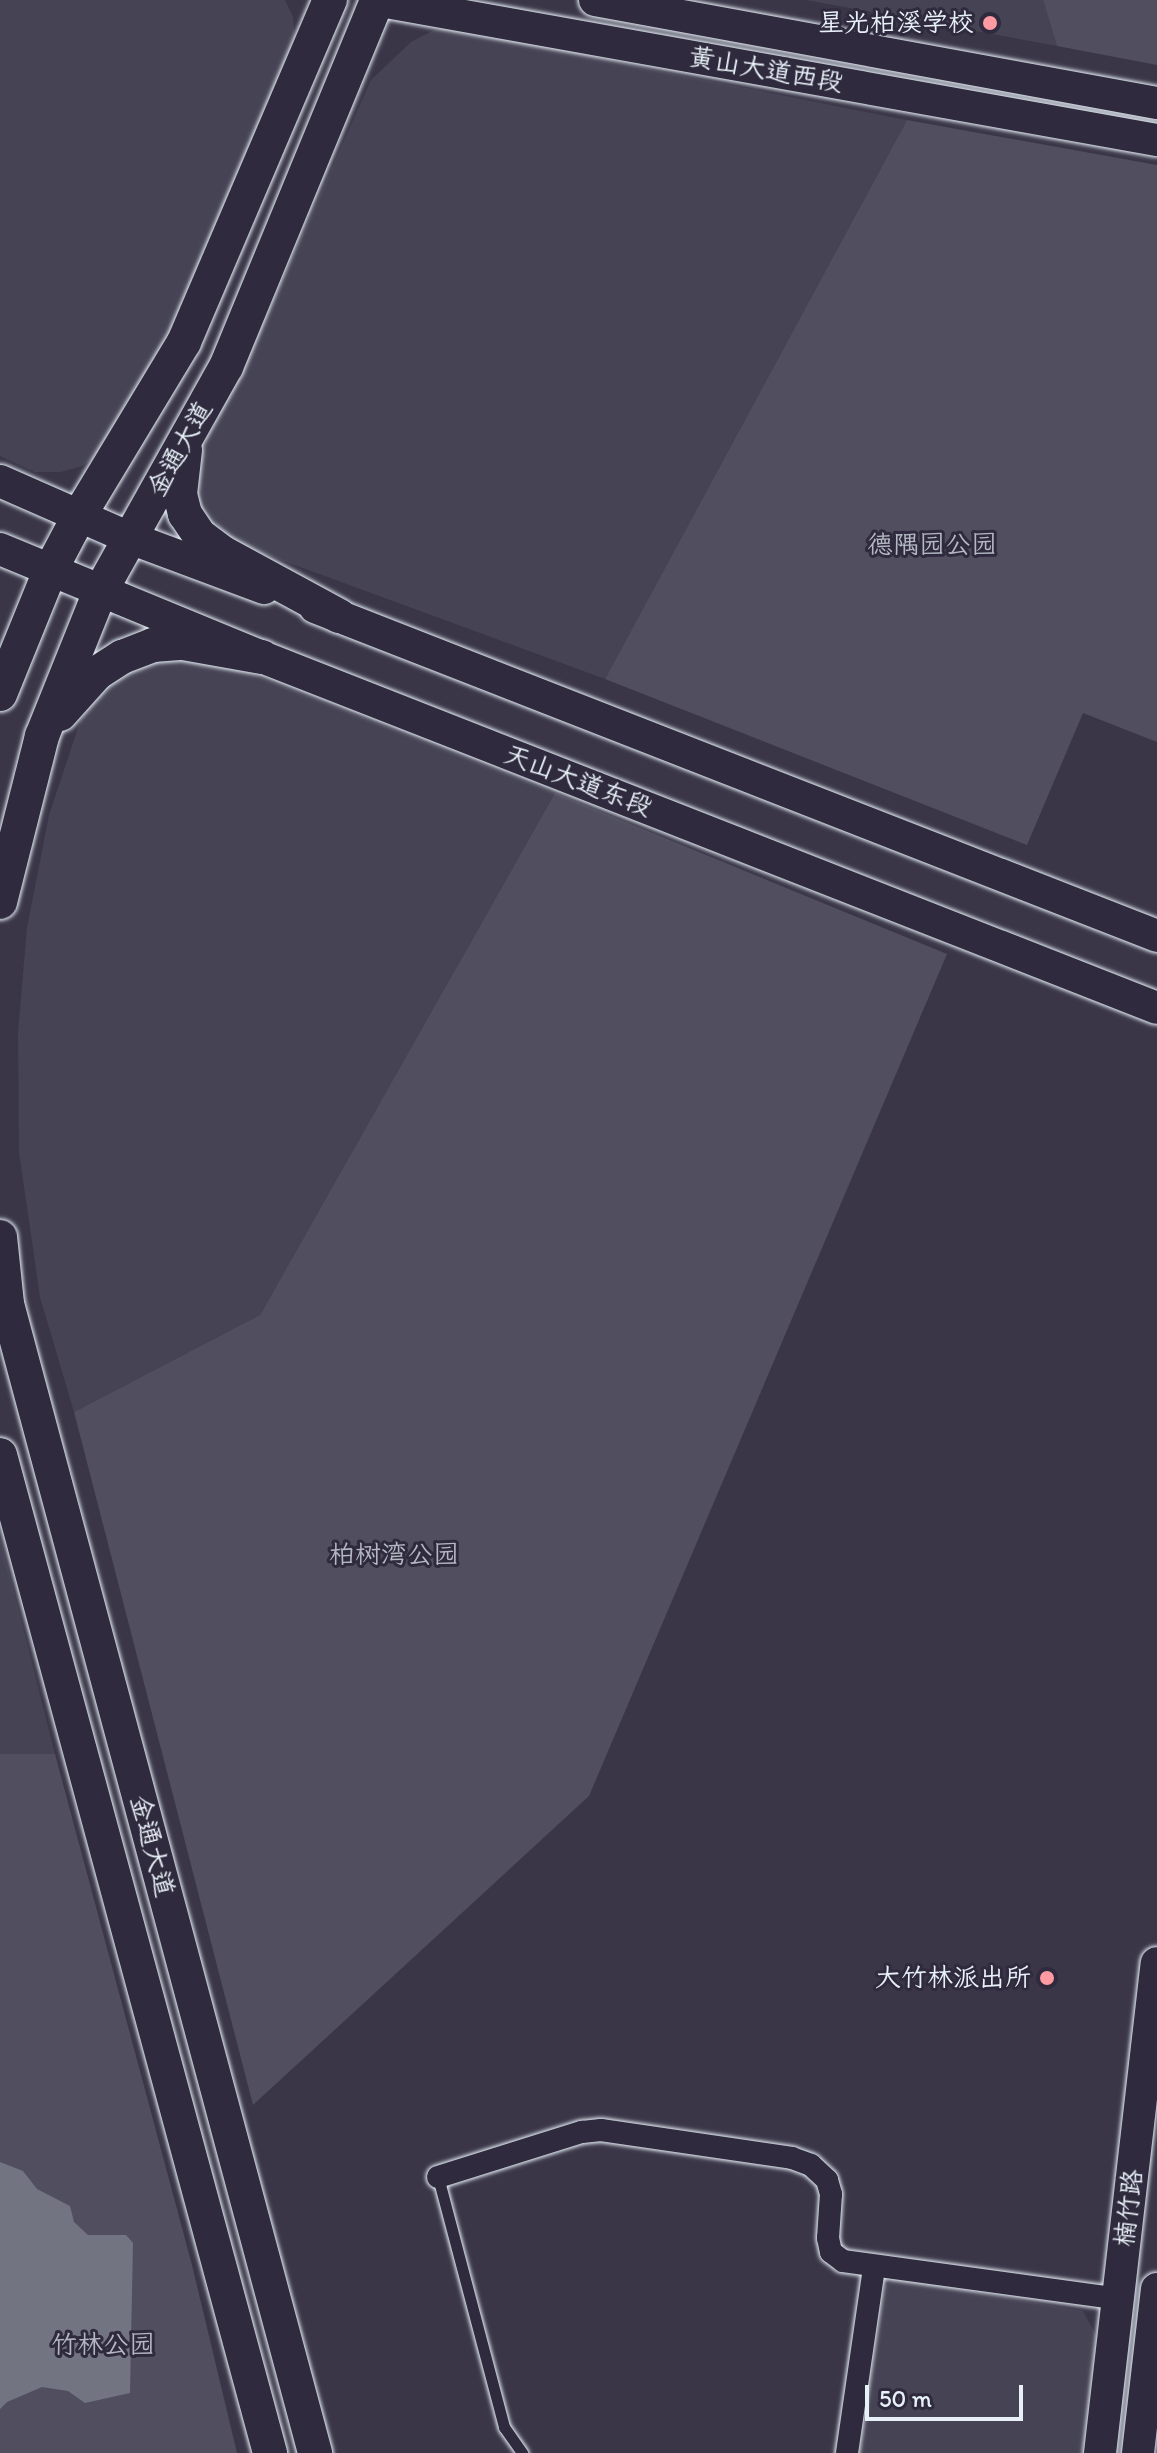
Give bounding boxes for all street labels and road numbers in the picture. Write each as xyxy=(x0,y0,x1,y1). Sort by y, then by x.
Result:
street label: 黄山大道西段 xyxy=(686,41,846,99)
street label: 金通大道 xyxy=(141,396,219,502)
street label: 天山大道东段 xyxy=(500,738,656,824)
street label: 金通大道 xyxy=(123,1792,181,1900)
street label: 楠竹路 xyxy=(1109,2167,1149,2249)

